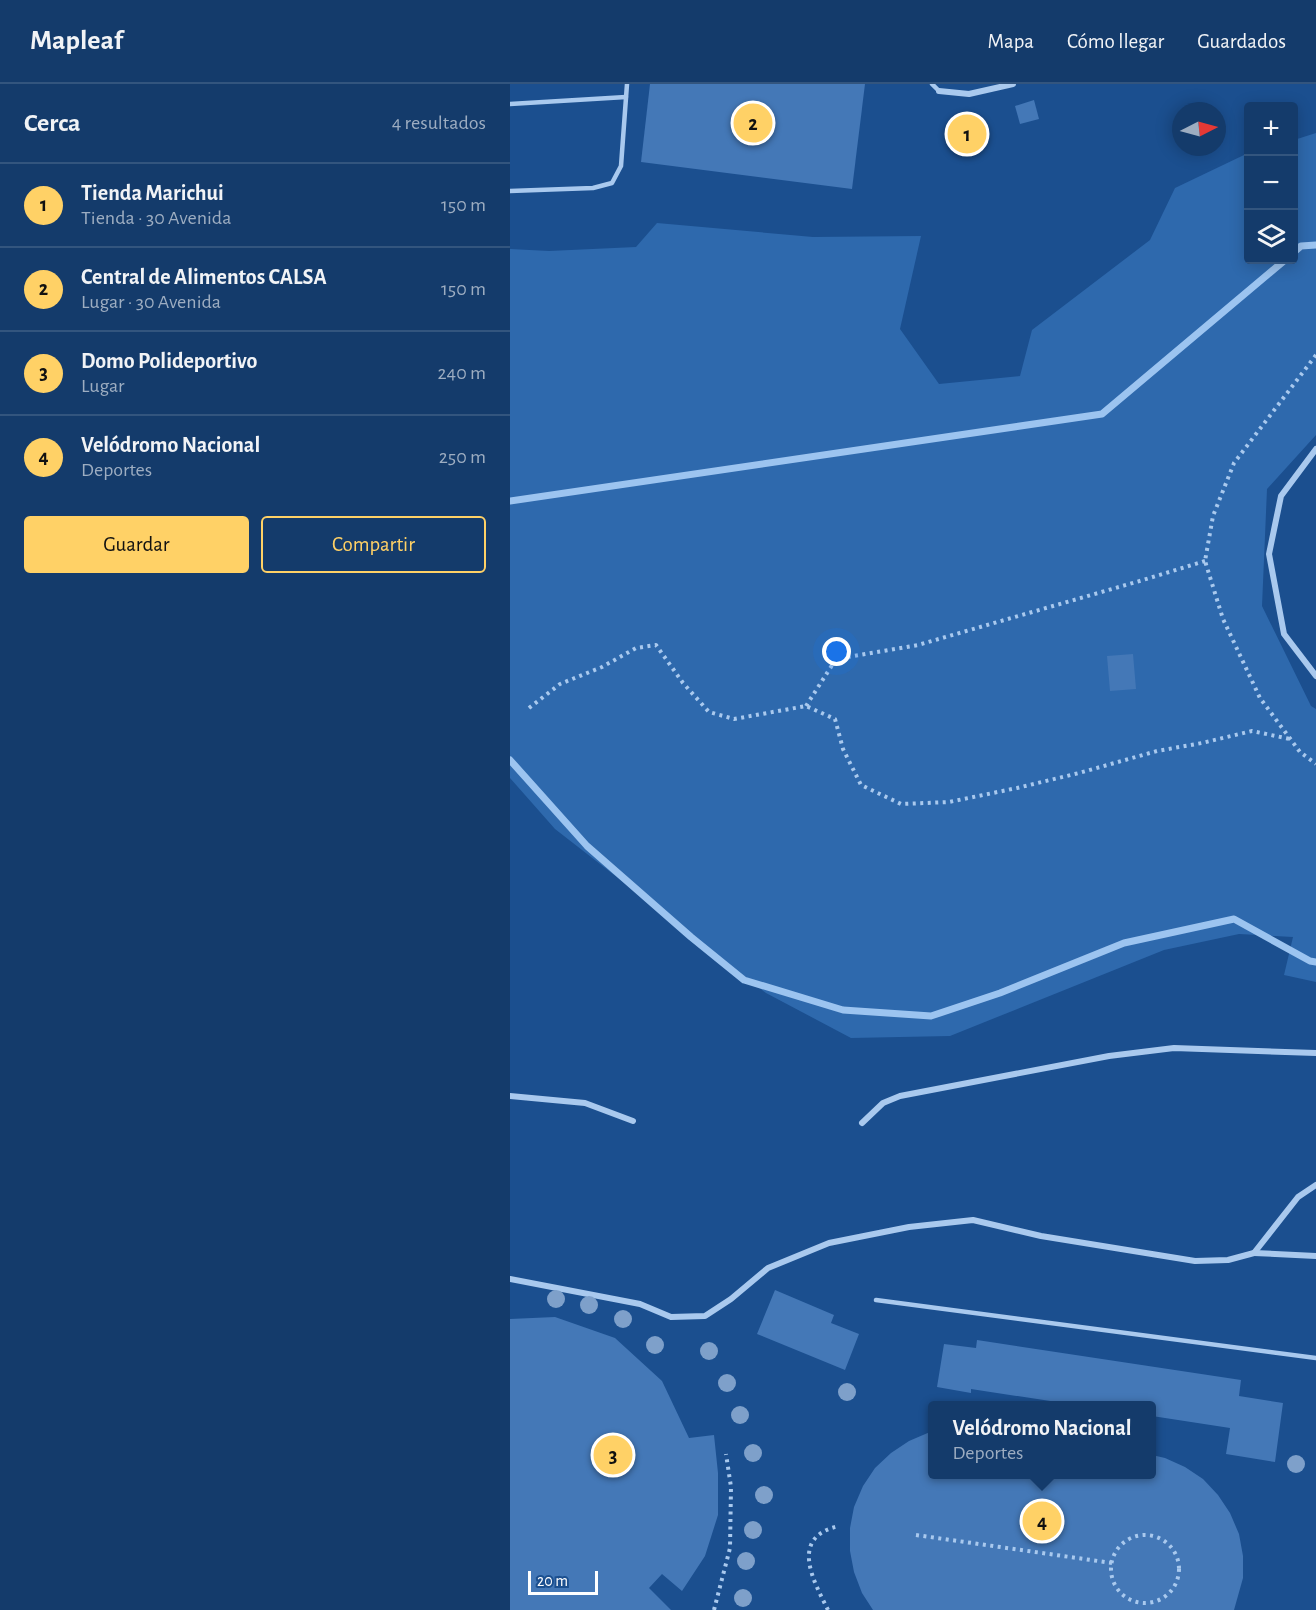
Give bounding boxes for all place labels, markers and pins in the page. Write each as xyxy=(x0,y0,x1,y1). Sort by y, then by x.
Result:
pin: 2 xyxy=(734,100,772,146)
pin: 1 xyxy=(948,112,986,156)
pin: 3 xyxy=(594,1432,632,1478)
pin: 4 xyxy=(1022,1498,1062,1544)

